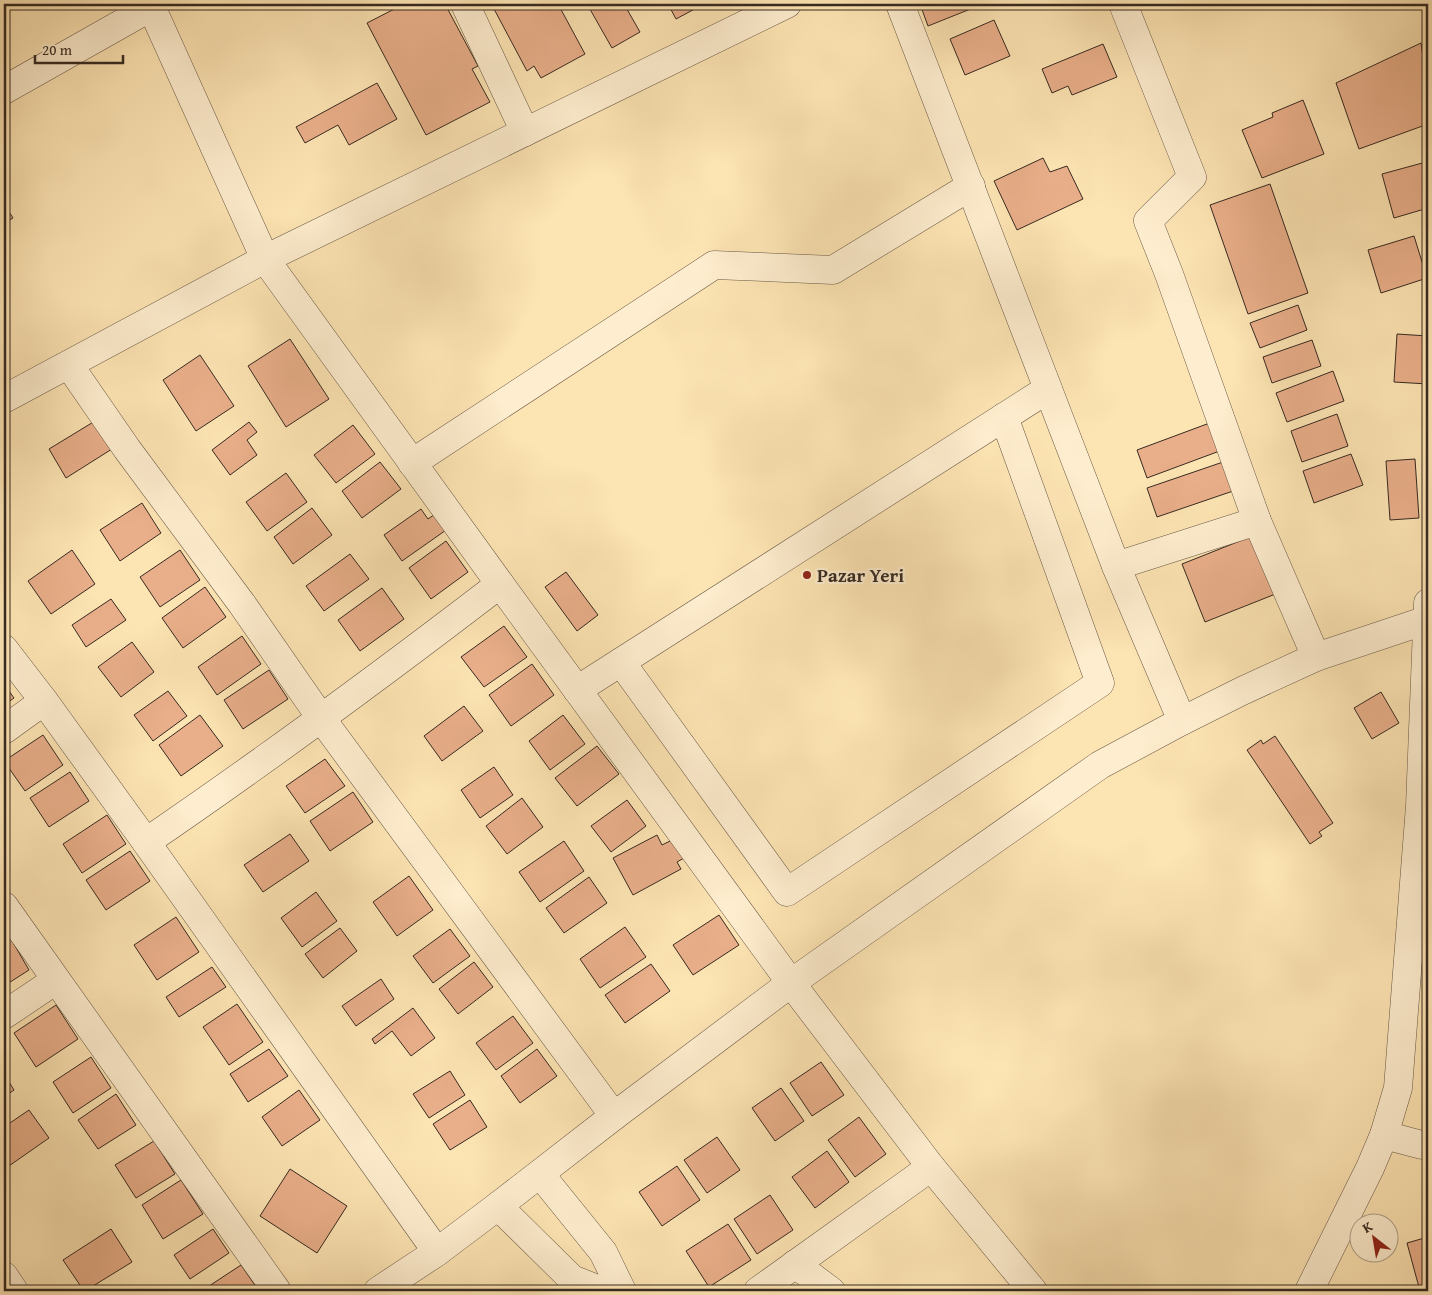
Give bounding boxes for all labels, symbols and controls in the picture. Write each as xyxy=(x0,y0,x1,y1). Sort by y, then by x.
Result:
scale bar xyxy=(35,32,122,64)
text: 20 m xyxy=(42,39,73,60)
place label: Pazar Yeri xyxy=(817,561,904,589)
marker: Pazar Yeri xyxy=(801,569,813,581)
north arrow xyxy=(1350,1212,1400,1262)
text: K xyxy=(1358,1216,1376,1238)

